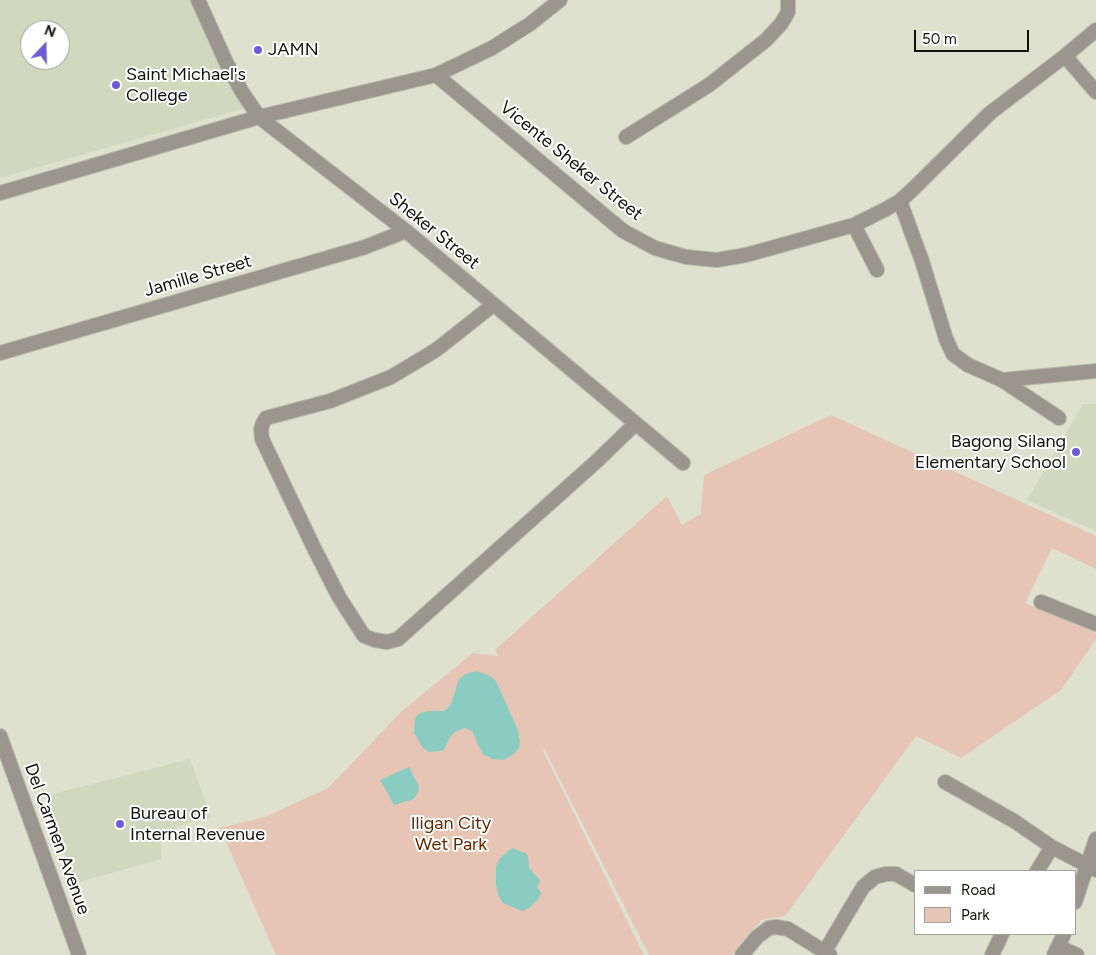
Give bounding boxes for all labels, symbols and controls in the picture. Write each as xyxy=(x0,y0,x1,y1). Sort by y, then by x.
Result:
north arrow xyxy=(20,20,70,70)
scale bar xyxy=(916,20,1031,52)
text: N xyxy=(42,22,58,41)
text: 50 m xyxy=(922,30,957,48)
place label: JAMN xyxy=(268,39,319,61)
marker: JAMN xyxy=(252,44,264,56)
place label: Saint Michael's College xyxy=(126,64,246,106)
marker: Saint Michael's College xyxy=(110,79,122,91)
street label: Vicente Sheker Street xyxy=(495,97,647,225)
street label: Sheker Street xyxy=(384,188,484,274)
street label: Jamille Street xyxy=(142,250,254,302)
place label: Bagong Silang Elementary School xyxy=(915,431,1066,474)
marker: Bagong Silang Elementary School xyxy=(1070,446,1082,458)
street label: Del Carmen Avenue xyxy=(20,760,94,918)
place label: Bureau of Internal Revenue xyxy=(130,803,265,846)
park label: Iligan City Wet Park xyxy=(411,813,491,856)
marker: Bureau of Internal Revenue xyxy=(114,818,126,830)
legend xyxy=(914,870,1076,935)
text: Road xyxy=(961,881,996,899)
text: Park xyxy=(961,906,990,924)

